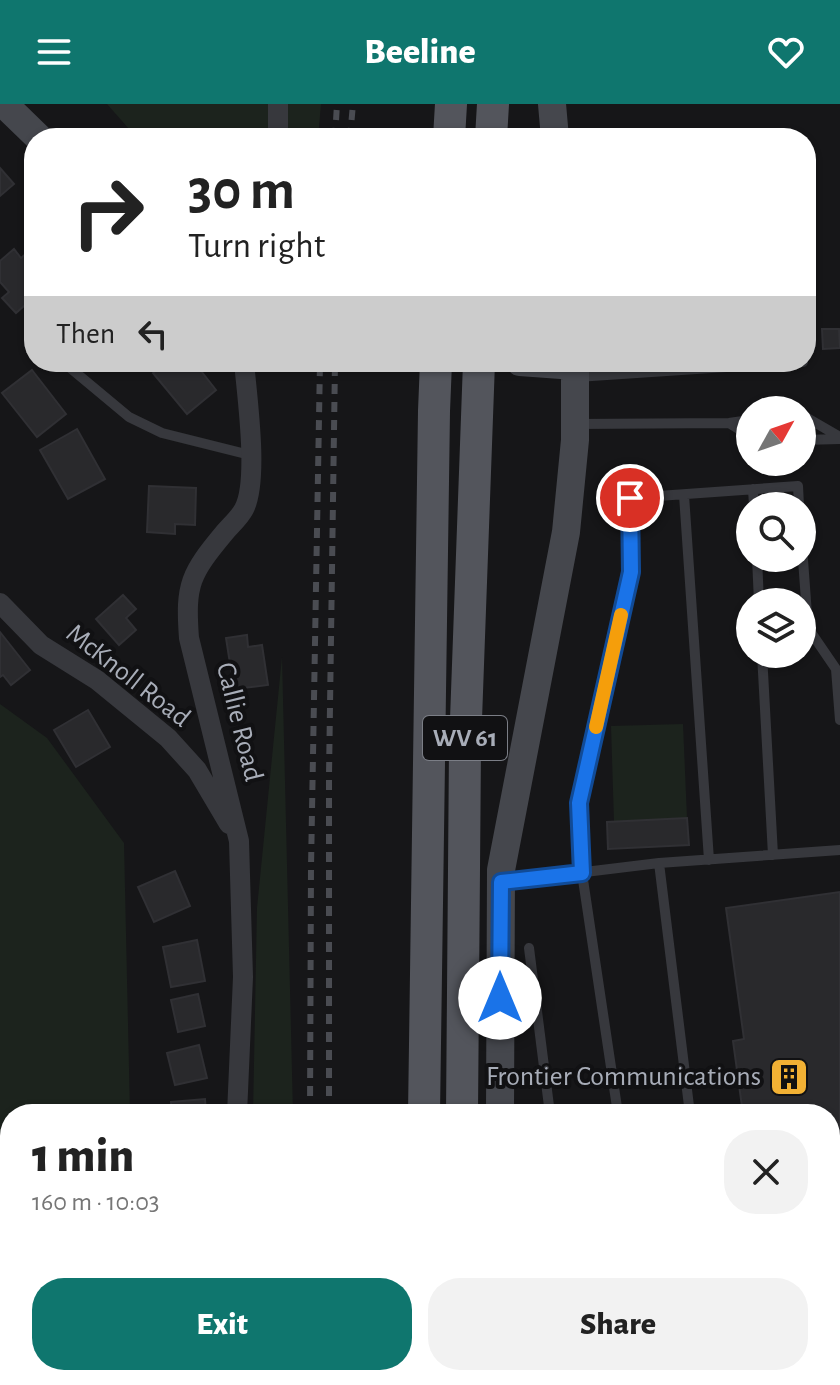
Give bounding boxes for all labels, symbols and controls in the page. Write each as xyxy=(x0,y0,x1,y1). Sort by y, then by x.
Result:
icon: menu xyxy=(32,30,76,74)
icon: heart xyxy=(764,30,808,74)
text: Beeline xyxy=(364,34,476,70)
icon: right xyxy=(56,160,160,264)
text: 30 m xyxy=(188,163,295,219)
text: Turn right xyxy=(188,228,325,264)
icon: left xyxy=(131,312,175,356)
text: Then xyxy=(56,319,115,349)
north arrow xyxy=(736,396,816,476)
map controls xyxy=(736,396,816,668)
pin xyxy=(596,464,664,532)
icon: arrive xyxy=(608,476,652,520)
button: search xyxy=(736,492,816,572)
button: layers xyxy=(736,588,816,668)
street label: McKnoll Road xyxy=(61,619,195,733)
street label: Callie Road xyxy=(211,660,267,784)
road number: WV 61 xyxy=(423,716,507,760)
position arrow xyxy=(458,956,542,1040)
building icon: Frontier Communications xyxy=(768,1056,810,1098)
place label: Frontier Communications xyxy=(486,1063,761,1091)
button: close xyxy=(724,1130,808,1214)
text: 1 min xyxy=(32,1133,134,1181)
text: 160 m · 10:03 xyxy=(32,1189,160,1215)
button: Exit xyxy=(32,1278,412,1370)
button: Share xyxy=(428,1278,808,1370)

